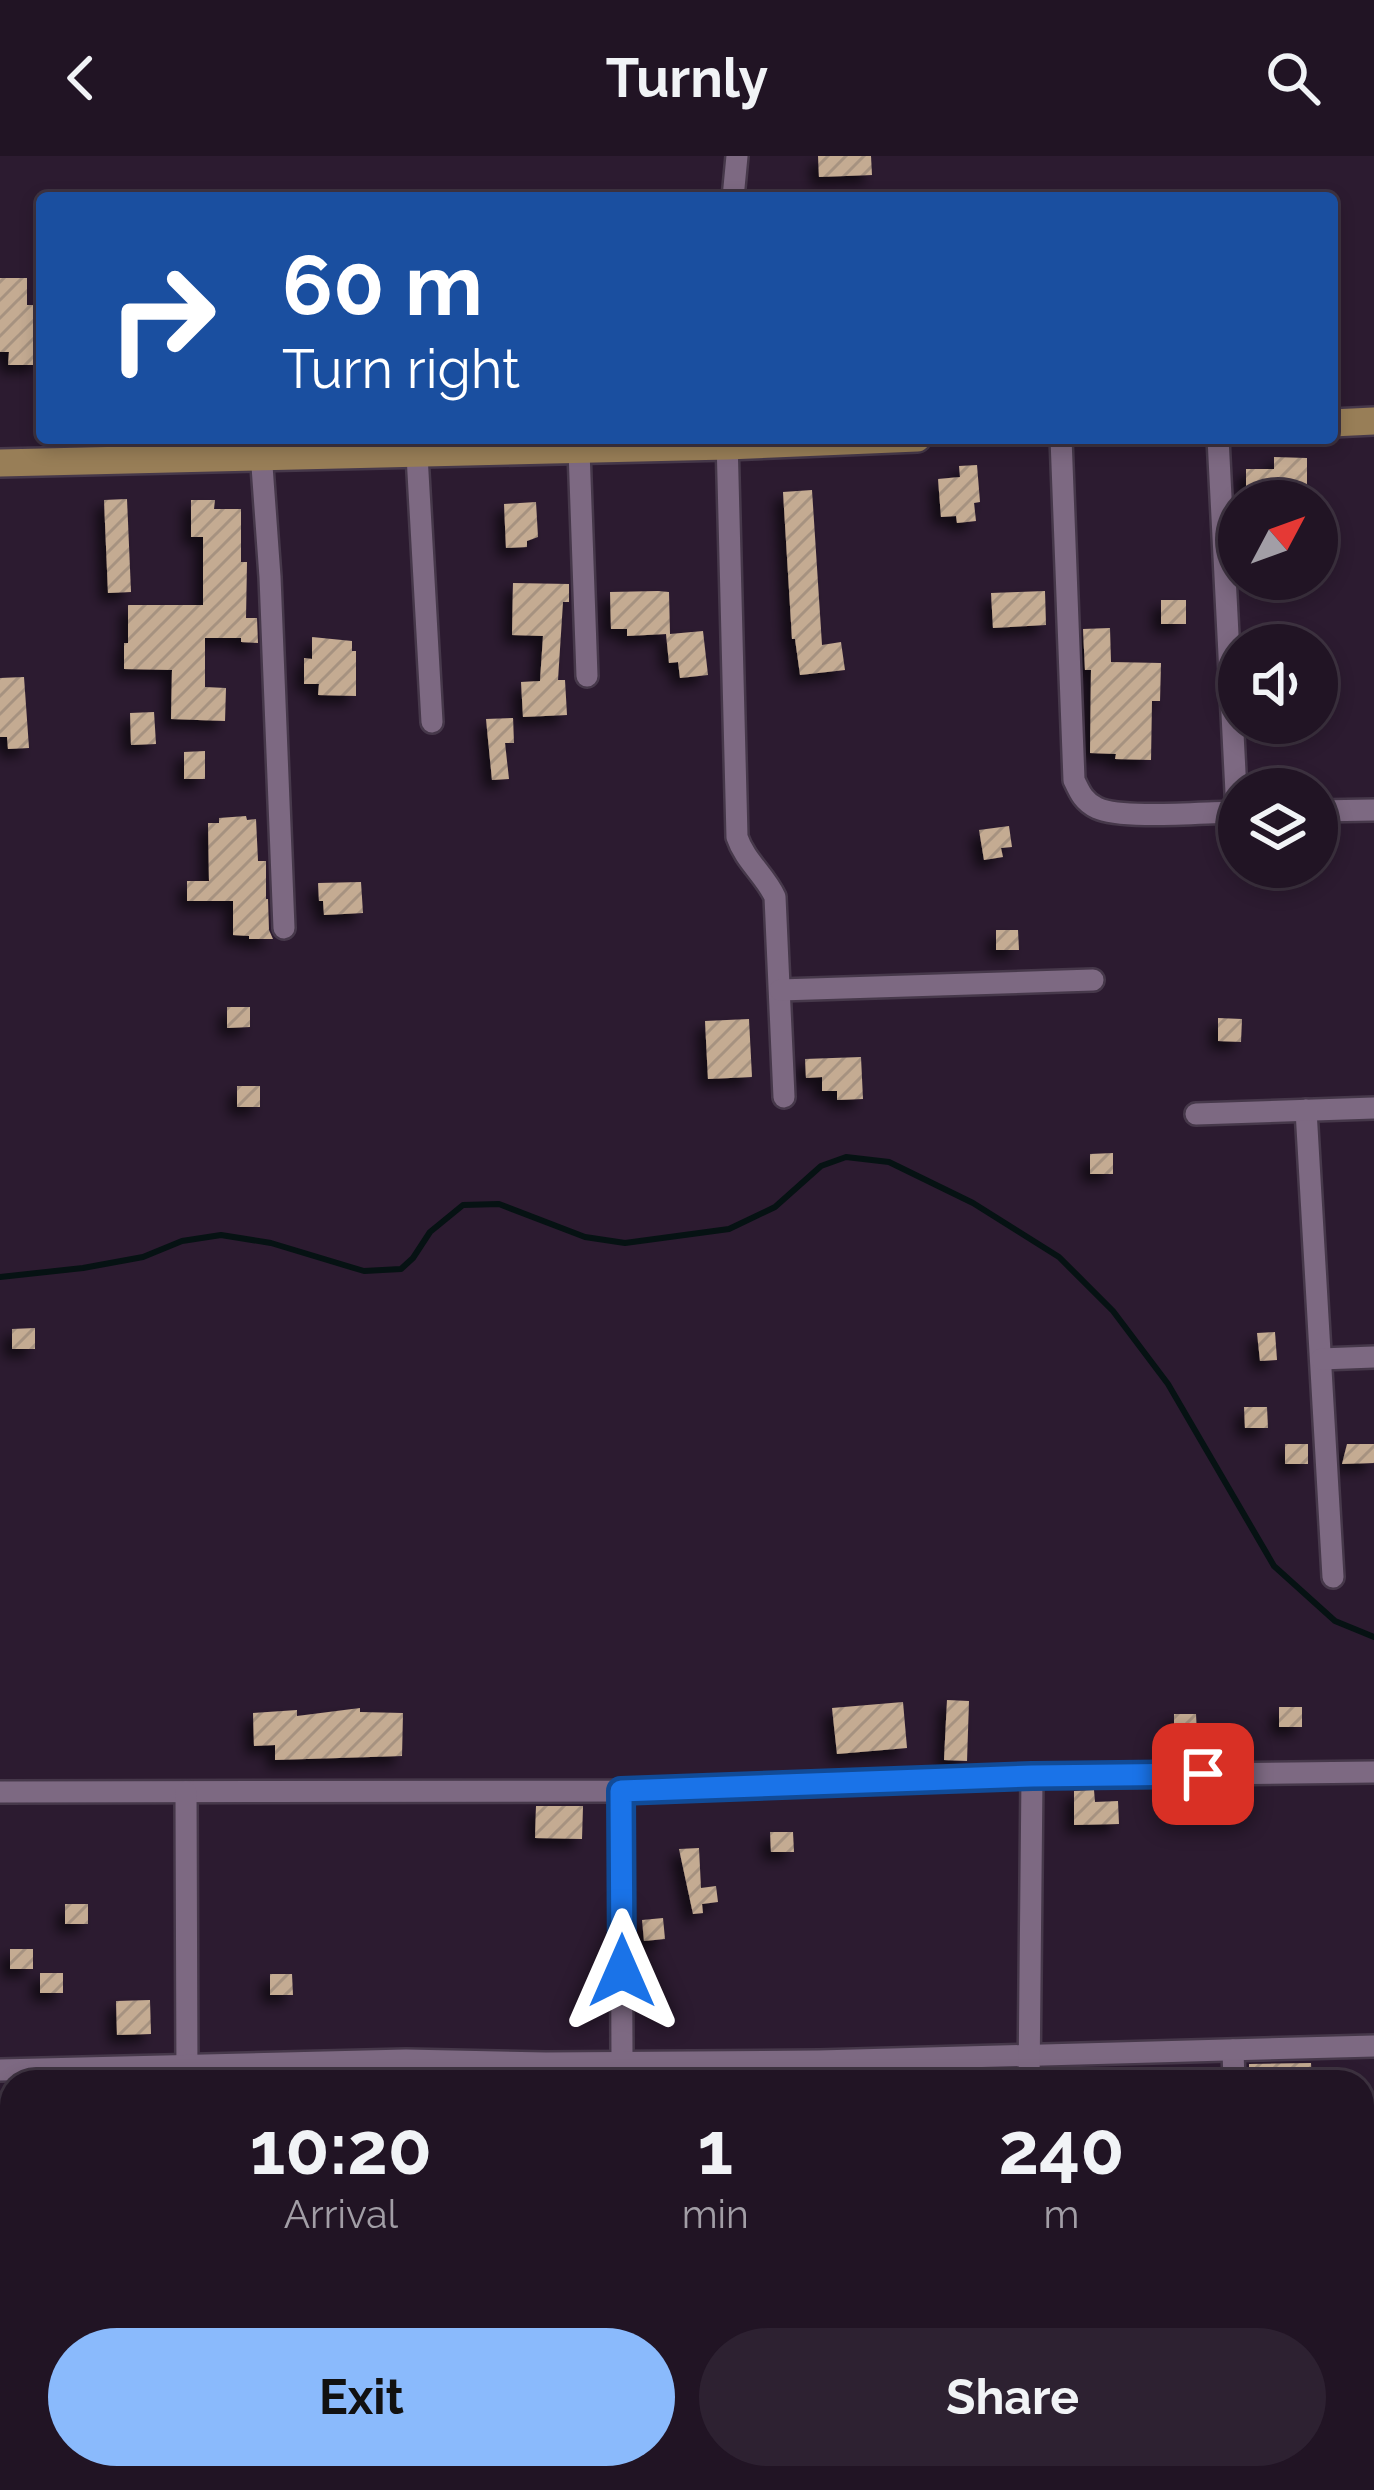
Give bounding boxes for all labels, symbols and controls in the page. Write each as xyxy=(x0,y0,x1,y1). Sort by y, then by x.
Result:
icon: back xyxy=(48,45,114,111)
icon: search xyxy=(1260,45,1326,111)
text: Turnly xyxy=(606,46,768,110)
text: 60 m xyxy=(282,236,483,335)
icon: right xyxy=(84,240,240,396)
text: Turn right xyxy=(282,337,520,401)
north arrow xyxy=(1218,480,1338,600)
map controls xyxy=(1218,480,1338,888)
button: sound xyxy=(1218,624,1338,744)
button: layers xyxy=(1218,768,1338,888)
pin xyxy=(1152,1723,1254,1825)
icon: arrive xyxy=(1170,1741,1236,1807)
position arrow xyxy=(559,1908,685,2034)
text: 10:20 xyxy=(250,2106,432,2191)
text: 1 xyxy=(697,2106,733,2191)
text: 240 xyxy=(998,2106,1124,2191)
text: Arrival xyxy=(284,2191,398,2237)
text: min xyxy=(682,2191,749,2237)
text: m xyxy=(1043,2191,1079,2237)
button: Exit xyxy=(48,2328,675,2466)
button: Share xyxy=(699,2328,1326,2466)

